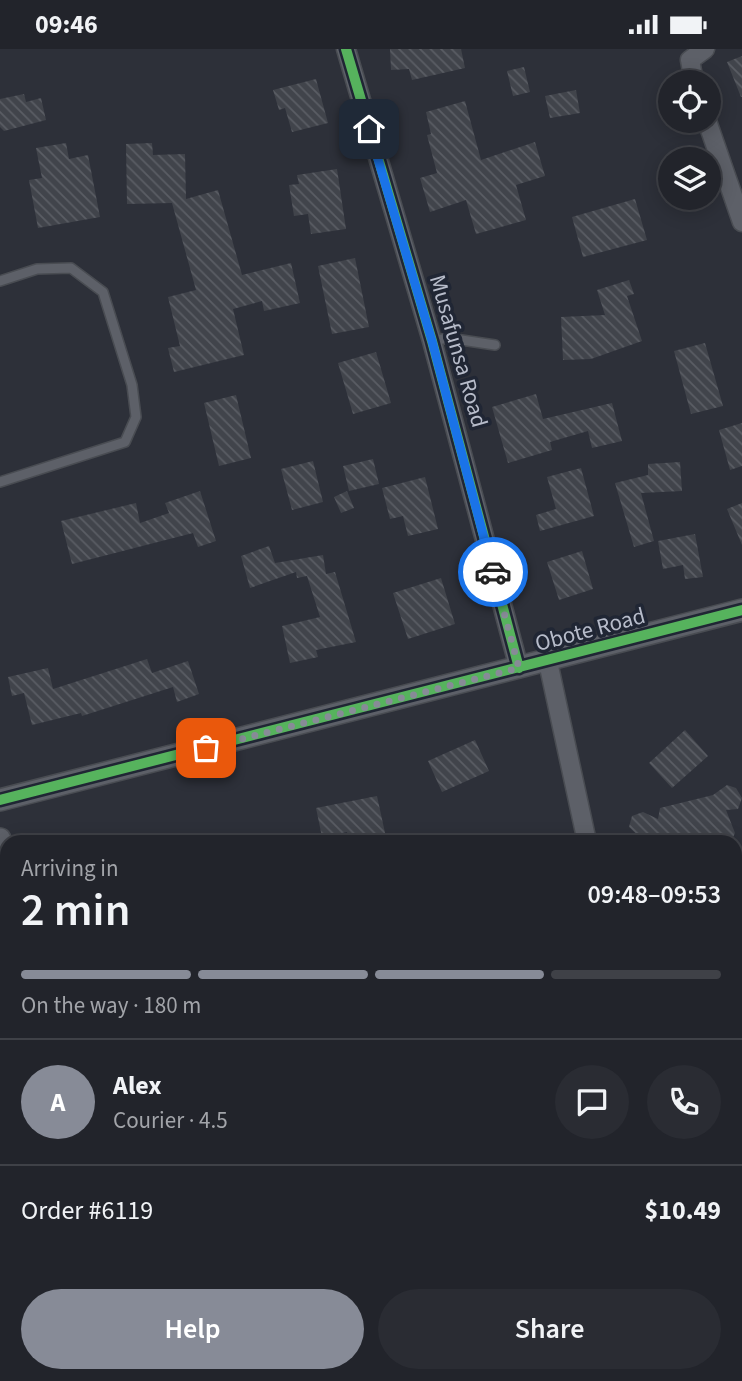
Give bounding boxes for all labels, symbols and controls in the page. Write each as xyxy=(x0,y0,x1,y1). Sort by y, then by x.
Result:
text: 09:46 xyxy=(35,6,98,43)
map controls xyxy=(658,70,721,210)
button: locate xyxy=(658,70,721,133)
pin xyxy=(339,99,399,159)
icon: home xyxy=(350,110,388,148)
button: layers xyxy=(658,147,721,210)
street label: Musafunsa Road xyxy=(421,271,496,431)
courier xyxy=(458,537,528,607)
icon: car xyxy=(474,553,512,591)
street label: Obote Road xyxy=(531,599,649,660)
pin xyxy=(176,718,236,778)
icon: bag xyxy=(187,729,225,767)
text: Arriving in xyxy=(21,852,119,885)
text: 09:48–09:53 xyxy=(588,876,721,913)
text: 2 min xyxy=(21,878,130,943)
text: On the way · 180 m xyxy=(21,989,201,1022)
button: chat xyxy=(555,1065,629,1139)
button: phone xyxy=(647,1065,721,1139)
text: Alex xyxy=(113,1067,162,1104)
text: A xyxy=(51,1084,65,1121)
text: Courier · 4.5 xyxy=(113,1104,228,1137)
text: Order #6119 xyxy=(21,1192,153,1229)
text: $10.49 xyxy=(645,1192,721,1229)
button: Help xyxy=(21,1289,364,1369)
button: Share xyxy=(378,1289,721,1369)

